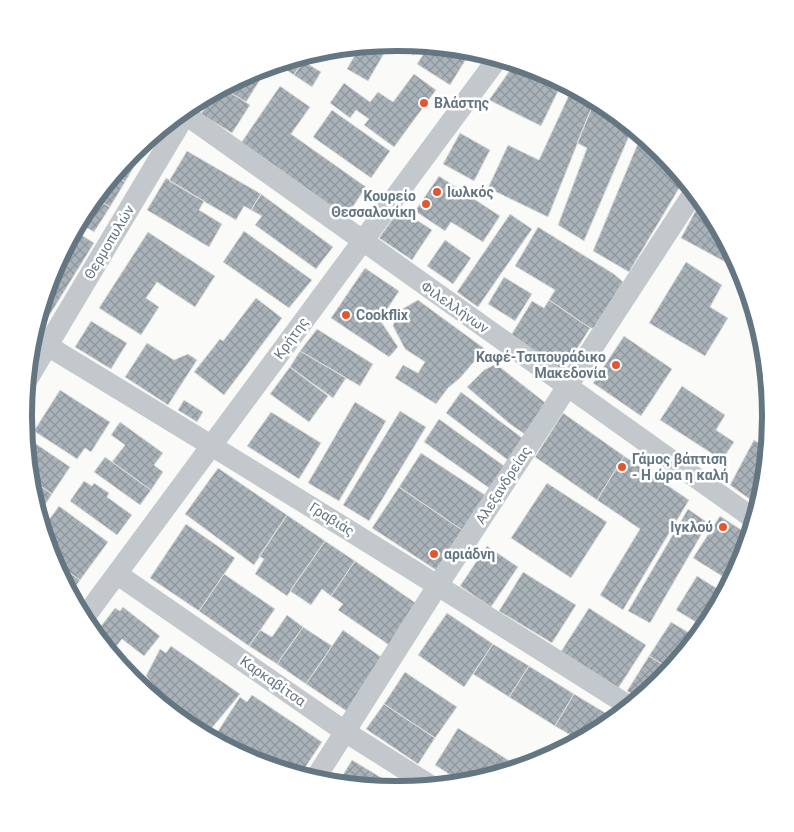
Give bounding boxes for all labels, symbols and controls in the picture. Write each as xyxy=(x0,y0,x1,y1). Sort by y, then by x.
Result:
place label: Βλάστης xyxy=(434,95,489,111)
marker: Βλάστης xyxy=(418,97,430,109)
place label: Ιωλκός xyxy=(447,184,494,200)
marker: Ιωλκός xyxy=(431,186,443,198)
place label: Κουρείο Θεσσαλονίκη xyxy=(331,188,416,220)
marker: Κουρείο Θεσσαλονίκη xyxy=(420,198,432,210)
street label: Θερμοπυλών xyxy=(81,202,137,282)
street label: Φιλελλήνων xyxy=(418,278,492,336)
place label: Cookflix xyxy=(356,307,409,323)
marker: Cookflix xyxy=(340,309,352,321)
street label: Κρήτης xyxy=(271,314,311,362)
place label: Καφέ-Τσιπουράδικο Μακεδονία xyxy=(476,349,606,381)
marker: Καφέ-Τσιπουράδικο Μακεδονία xyxy=(610,359,622,371)
street label: Αλεξανδρείας xyxy=(472,443,534,527)
place label: Γάμος βάπτιση - Η ώρα η καλή xyxy=(632,451,728,483)
marker: Γάμος βάπτιση - Η ώρα η καλή xyxy=(616,461,628,473)
street label: Γραβιάς xyxy=(307,499,357,539)
place label: Ιγκλού xyxy=(670,519,713,535)
marker: Ιγκλού xyxy=(717,521,729,533)
place label: αριάδνη xyxy=(444,546,495,562)
marker: αριάδνη xyxy=(428,548,440,560)
street label: Καρκαβίτσα xyxy=(237,653,309,709)

